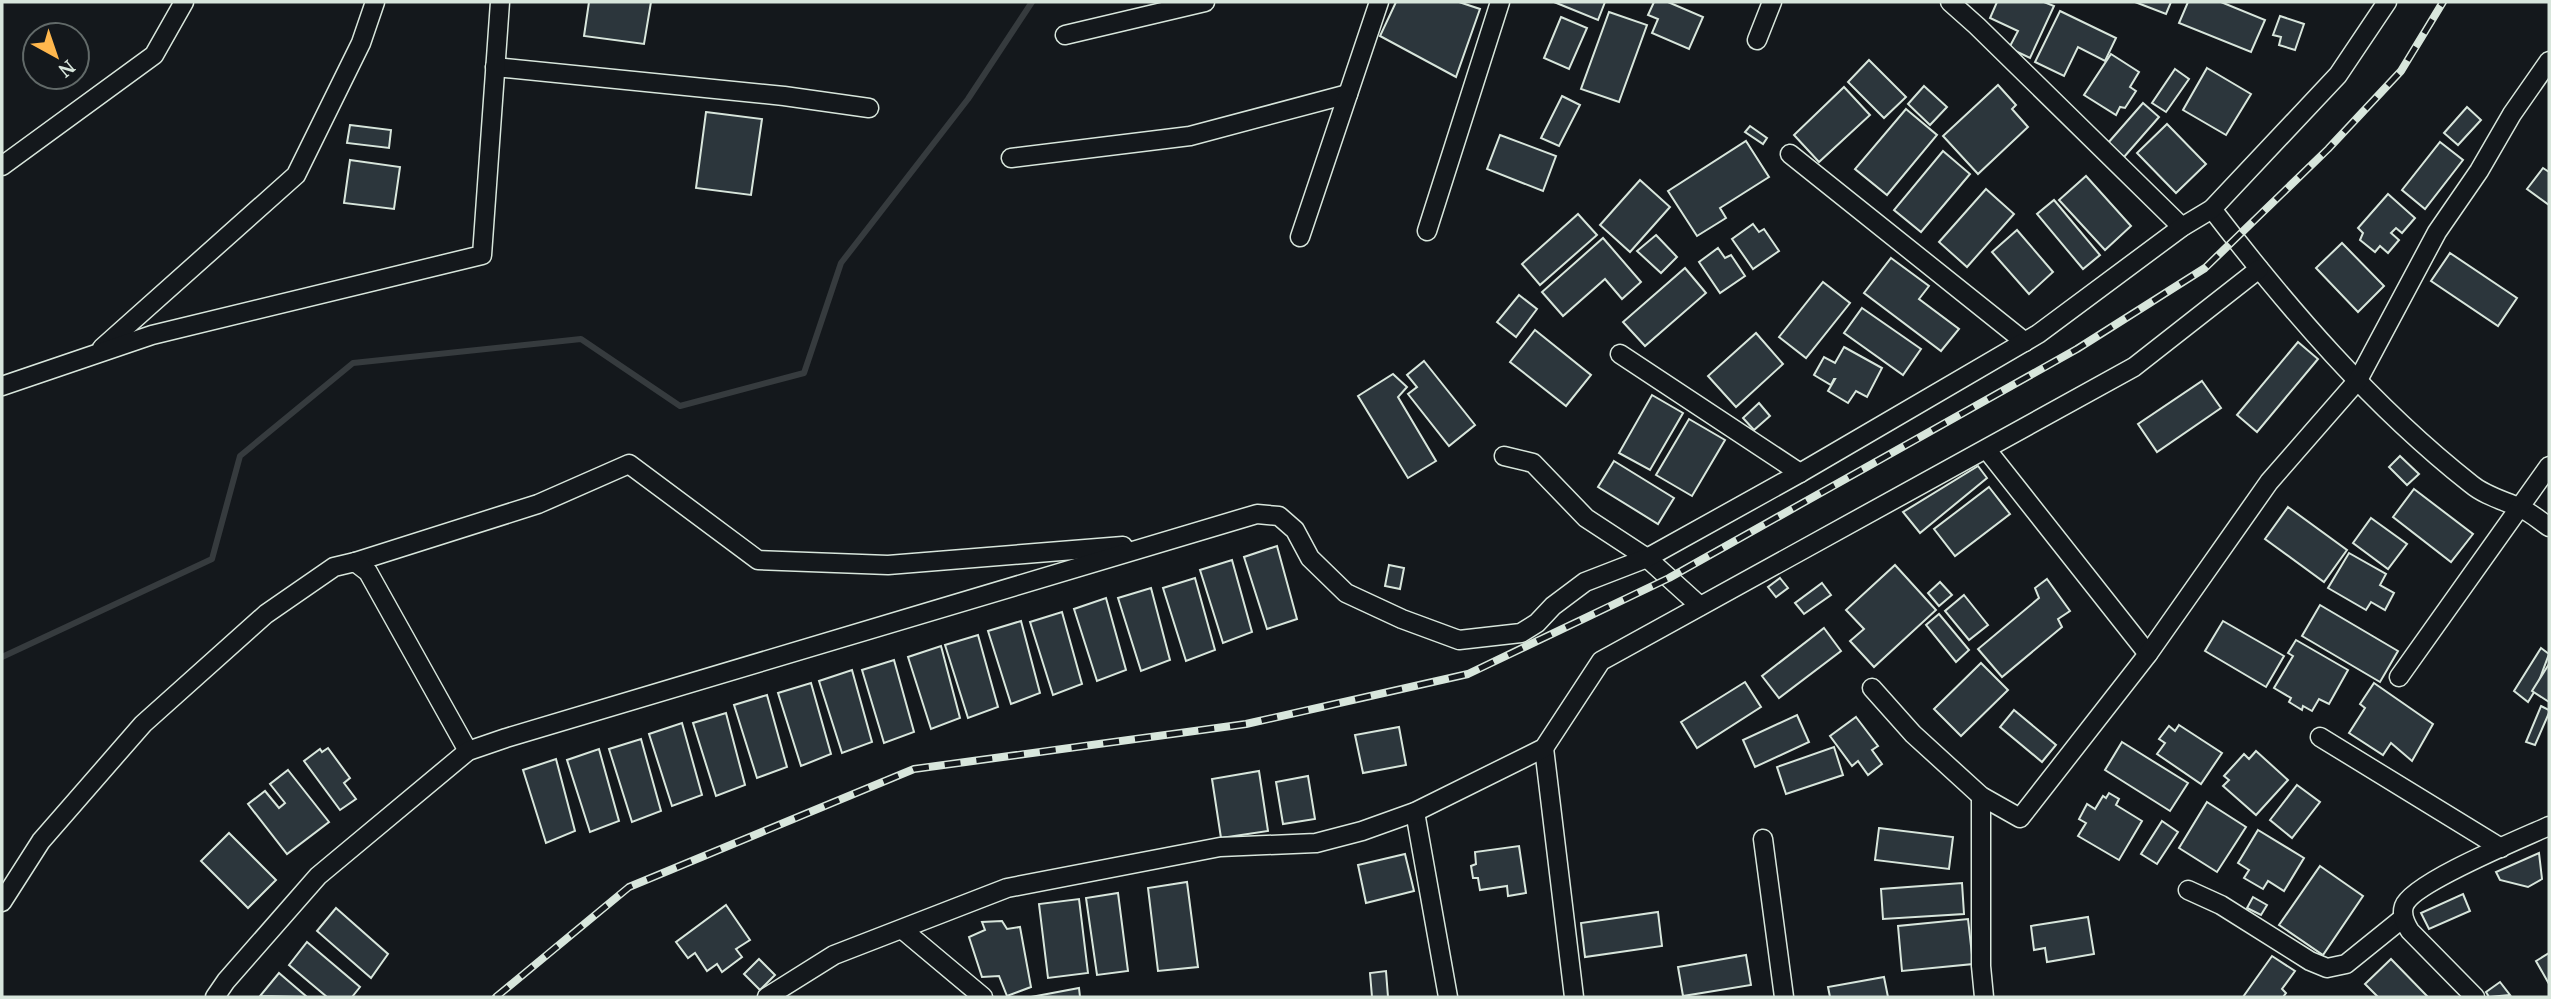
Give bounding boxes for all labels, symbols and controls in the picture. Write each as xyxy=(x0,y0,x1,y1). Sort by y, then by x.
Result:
north arrow xyxy=(21,21,91,91)
text: N xyxy=(53,55,81,84)

